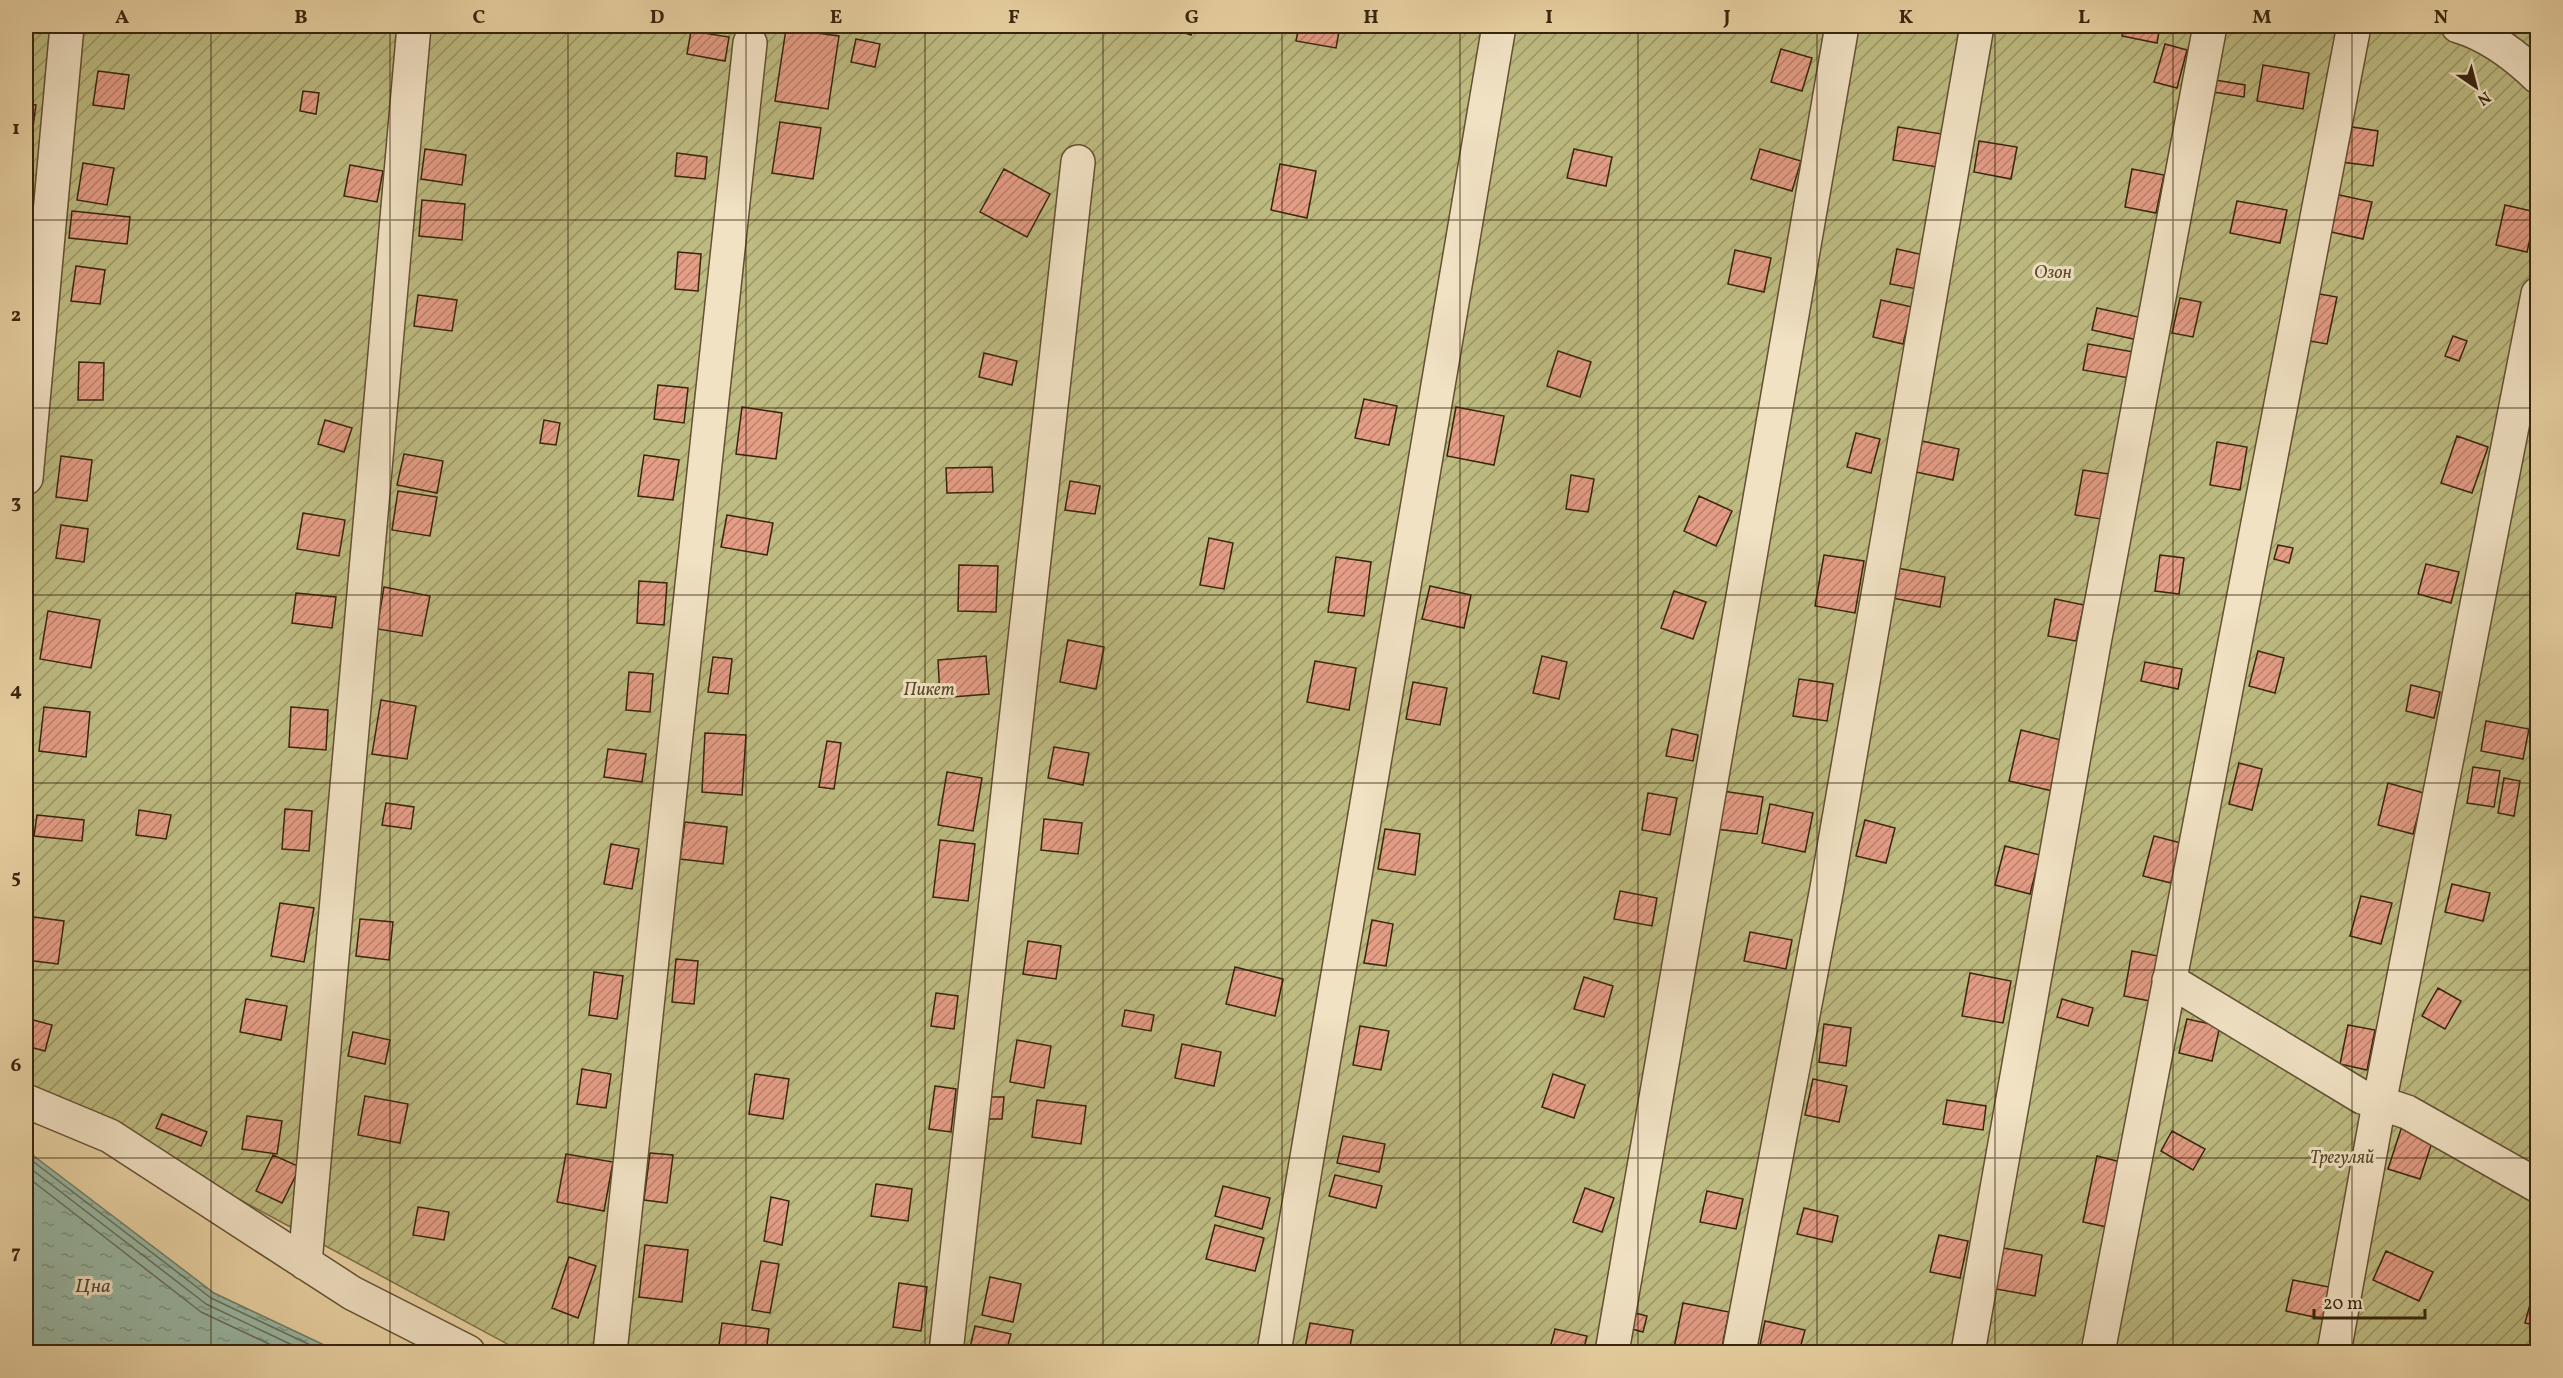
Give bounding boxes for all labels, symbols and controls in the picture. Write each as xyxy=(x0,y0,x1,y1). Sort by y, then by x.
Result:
text: A xyxy=(115,4,129,32)
text: B xyxy=(294,4,308,32)
text: C xyxy=(473,4,486,32)
text: D xyxy=(650,4,664,32)
text: E xyxy=(830,4,842,32)
text: F xyxy=(1008,4,1020,32)
text: G xyxy=(1185,4,1199,32)
text: H xyxy=(1363,4,1379,32)
text: I xyxy=(1545,4,1553,32)
text: J xyxy=(1722,4,1731,32)
text: K xyxy=(1899,4,1914,32)
text: L xyxy=(2078,4,2090,32)
text: M xyxy=(2252,4,2272,32)
text: N xyxy=(2434,4,2448,32)
north arrow xyxy=(2446,57,2506,117)
text: N xyxy=(2472,85,2495,110)
text: 1 xyxy=(12,115,20,143)
park label: Озон xyxy=(2034,261,2072,286)
text: 2 xyxy=(11,302,21,330)
text: 3 xyxy=(11,489,21,517)
text: 4 xyxy=(10,677,22,705)
park label: Пикет xyxy=(903,678,955,703)
text: 5 xyxy=(11,864,21,892)
text: 6 xyxy=(11,1052,22,1080)
park label: Трегуляй xyxy=(2310,1146,2374,1171)
text: 7 xyxy=(11,1239,21,1267)
water label: Цна xyxy=(75,1273,111,1301)
scale bar xyxy=(2314,1282,2425,1320)
text: 20 m xyxy=(2323,1292,2363,1317)

